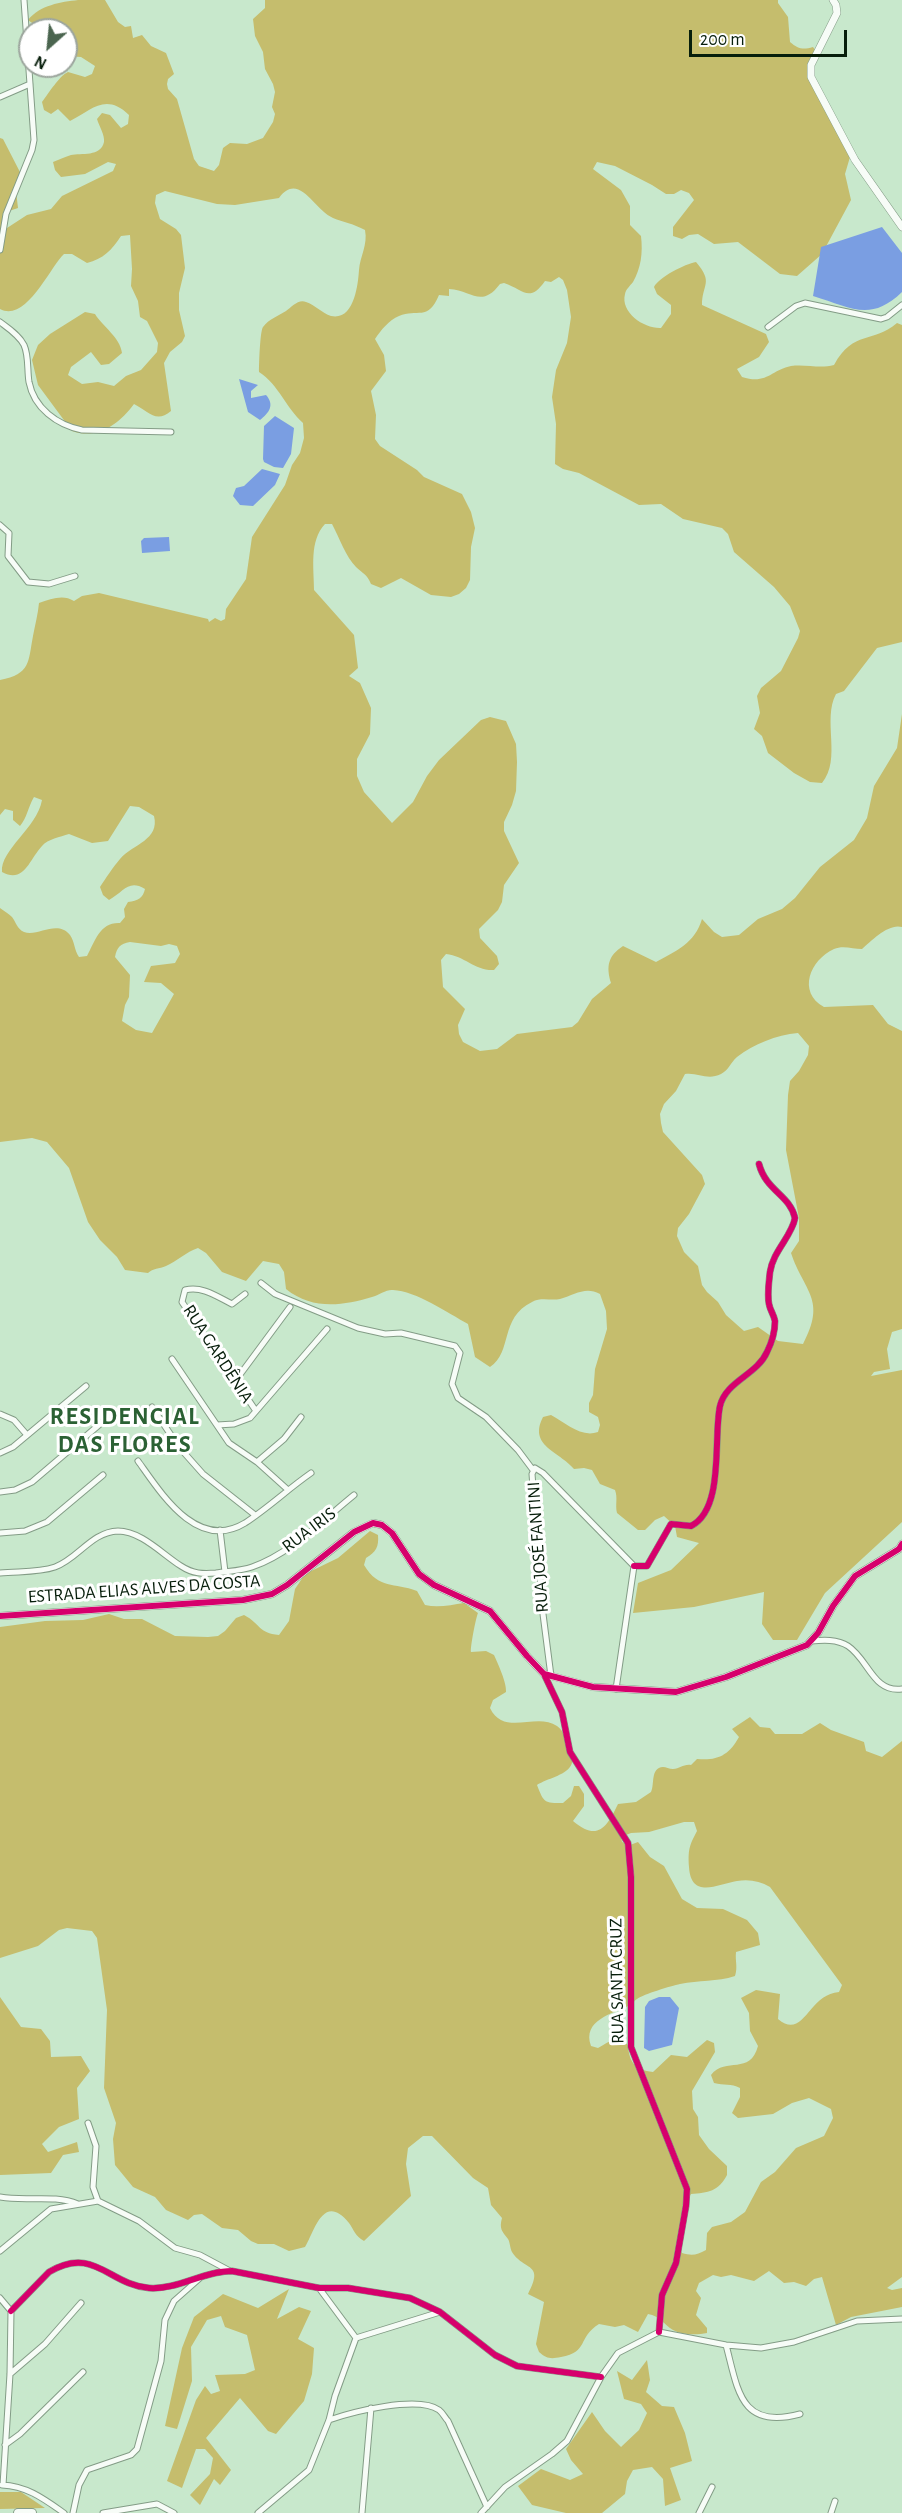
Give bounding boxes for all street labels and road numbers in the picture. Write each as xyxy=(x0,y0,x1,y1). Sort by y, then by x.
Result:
street label: RUA GARDÊNIA xyxy=(178,1301,258,1407)
street label: RUA JOSÉ FANTINI xyxy=(523,1481,553,1613)
street label: RUA IRIS xyxy=(278,1503,340,1557)
street label: ESTRADA ELIAS ALVES DA COSTA xyxy=(27,1570,261,1608)
street label: RUA SANTA CRUZ xyxy=(605,1918,629,2044)

